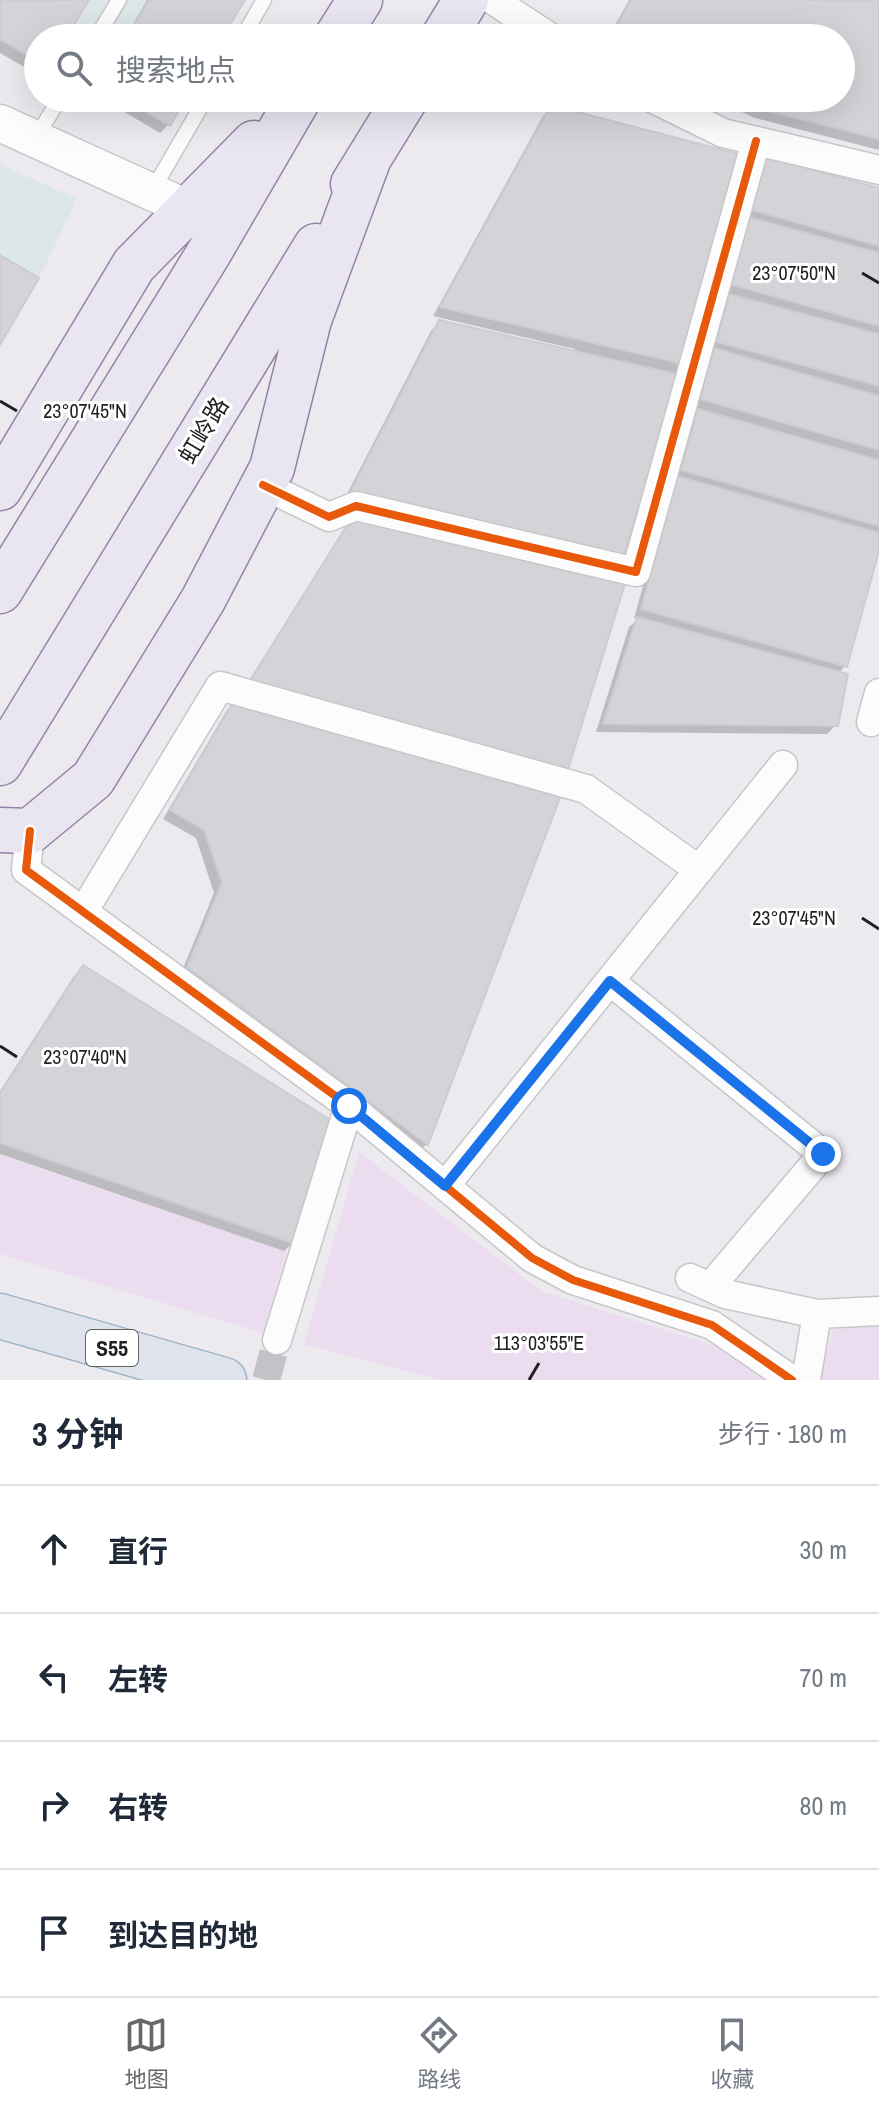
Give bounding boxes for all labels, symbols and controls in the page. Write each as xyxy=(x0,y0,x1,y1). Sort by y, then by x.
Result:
search box xyxy=(24,24,855,112)
icon: search xyxy=(52,46,96,90)
text: 搜索地点 xyxy=(116,50,236,90)
text: 23°07'50"N xyxy=(752,259,836,286)
street label: 虹岭路 xyxy=(171,391,235,469)
text: 23°07'45"N xyxy=(43,397,127,424)
text: 23°07'45"N xyxy=(752,904,836,931)
text: 23°07'40"N xyxy=(43,1043,127,1070)
route start xyxy=(331,1088,367,1124)
route end xyxy=(805,1136,841,1172)
text: 113°03'55"E xyxy=(494,1329,584,1356)
road number: S55 xyxy=(86,1330,138,1366)
text: 3 分钟 xyxy=(32,1411,123,1457)
text: 步行 · 180 m xyxy=(718,1416,847,1451)
icon: ahead xyxy=(32,1527,76,1571)
text: 直行 xyxy=(108,1531,168,1571)
text: 30 m xyxy=(800,1532,847,1567)
icon: left xyxy=(32,1655,76,1699)
text: 左转 xyxy=(108,1659,168,1699)
text: 70 m xyxy=(800,1660,847,1695)
icon: right xyxy=(32,1783,76,1827)
text: 右转 xyxy=(108,1787,168,1827)
text: 80 m xyxy=(800,1788,847,1823)
icon: arrive xyxy=(32,1911,76,1955)
text: 到达目的地 xyxy=(108,1915,258,1955)
tab: 地图 xyxy=(124,2013,169,2094)
tab: 路线 xyxy=(417,2013,462,2094)
tab: 收藏 xyxy=(710,2013,755,2094)

